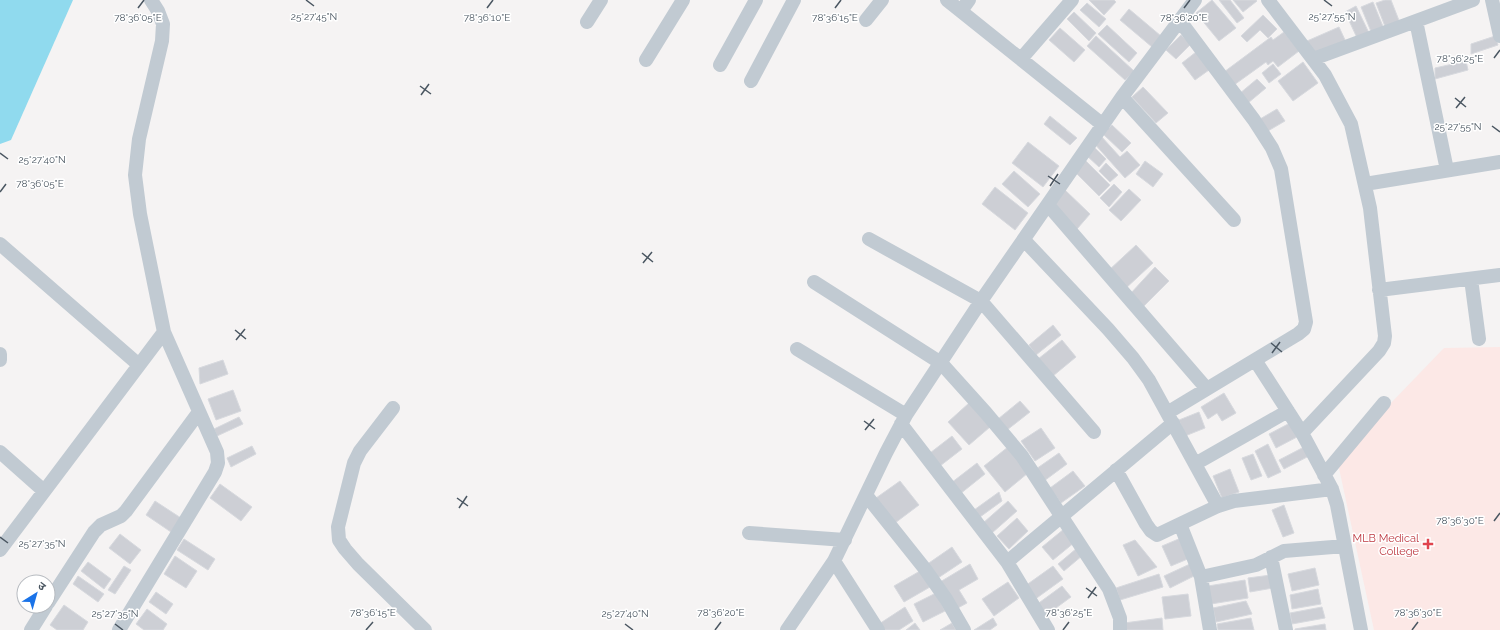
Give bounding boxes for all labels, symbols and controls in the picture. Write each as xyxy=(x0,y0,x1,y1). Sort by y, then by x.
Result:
text: 25°27'45"N xyxy=(291,11,337,22)
text: 25°27'55"N xyxy=(1308,11,1356,22)
text: 78°36'05"E xyxy=(114,12,162,23)
text: 78°36'10"E xyxy=(464,12,510,23)
text: 78°36'15"E xyxy=(812,12,858,23)
text: 78°36'20"E xyxy=(1160,12,1208,23)
text: 78°36'25"E xyxy=(1437,53,1483,64)
text: 25°27'55"N xyxy=(1434,121,1482,132)
text: 25°27'40"N xyxy=(18,154,66,165)
text: 78°36'05"E xyxy=(16,178,64,189)
text: 78°36'30"E xyxy=(1436,515,1484,526)
place label: MLB Medical College xyxy=(1353,532,1420,558)
text: 25°27'35"N xyxy=(18,538,66,549)
marker: MLB Medical College xyxy=(1422,538,1434,550)
north arrow xyxy=(16,574,56,614)
text: उ xyxy=(35,579,49,594)
text: 78°36'15"E xyxy=(350,607,396,618)
text: 78°36'20"E xyxy=(697,607,745,618)
text: 78°36'25"E xyxy=(1046,607,1092,618)
text: 78°36'30"E xyxy=(1394,607,1442,618)
text: 25°27'35"N xyxy=(91,608,139,619)
text: 25°27'40"N xyxy=(601,608,649,619)

